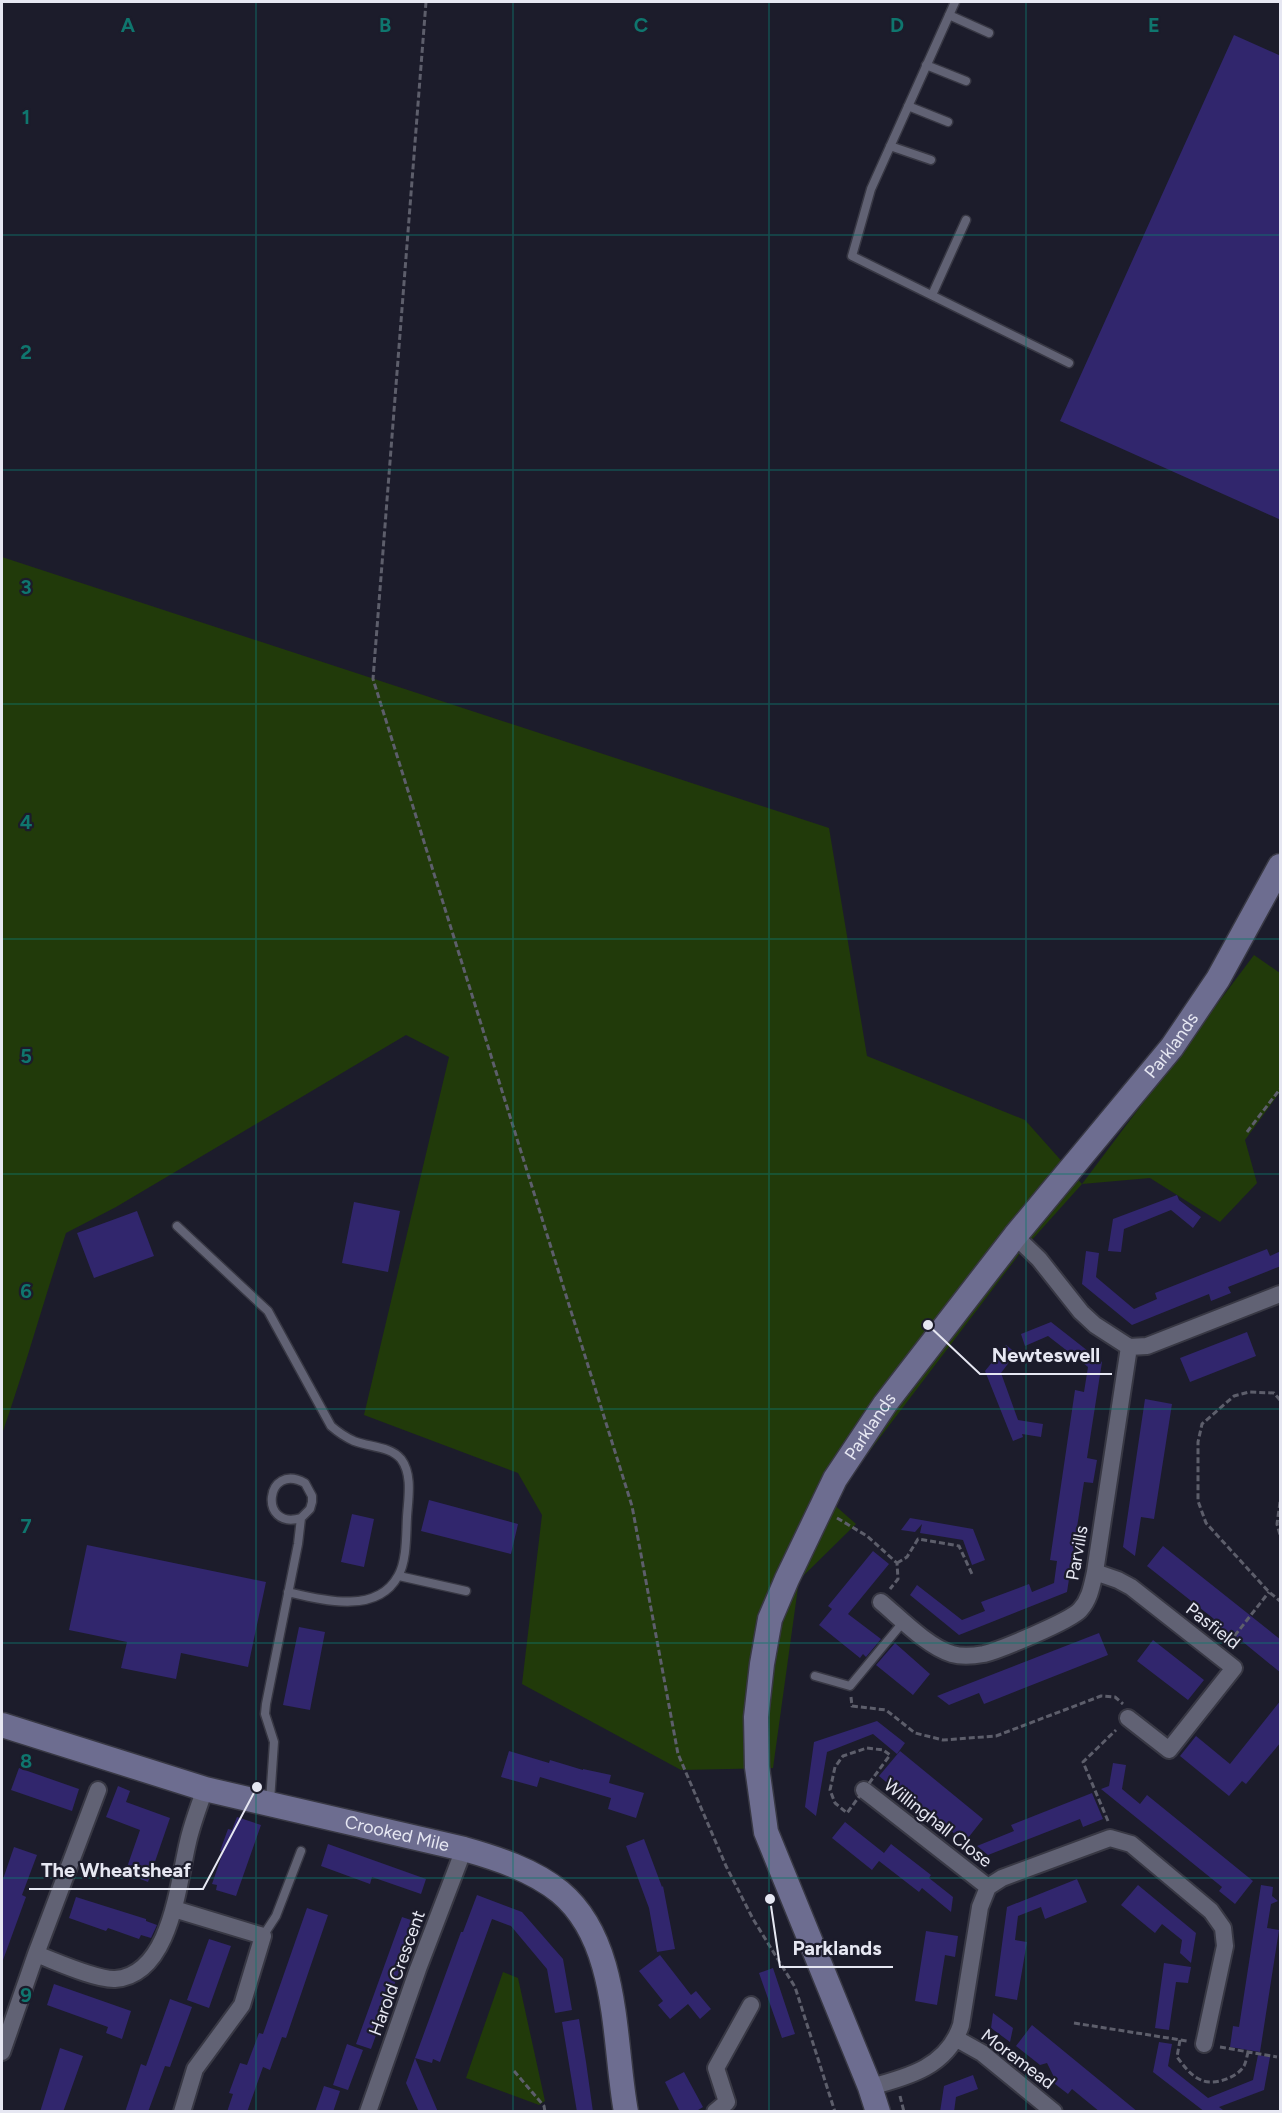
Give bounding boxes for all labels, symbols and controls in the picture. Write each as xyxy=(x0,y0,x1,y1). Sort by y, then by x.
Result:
text: A xyxy=(121,13,136,37)
text: B xyxy=(379,13,391,37)
text: C xyxy=(634,13,648,37)
text: D xyxy=(890,13,904,37)
text: E xyxy=(1148,13,1160,37)
text: 1 xyxy=(22,105,30,129)
text: 2 xyxy=(20,340,32,364)
text: 3 xyxy=(20,575,32,599)
text: 4 xyxy=(20,810,33,834)
street label: Parklands xyxy=(1140,1008,1203,1083)
text: 5 xyxy=(20,1044,32,1068)
text: 6 xyxy=(20,1279,32,1303)
callout: Newteswell xyxy=(980,1336,1112,1374)
text: Newteswell xyxy=(992,1343,1100,1367)
street label: Parklands xyxy=(840,1388,901,1464)
text: 7 xyxy=(20,1514,32,1538)
street label: Parvills xyxy=(1061,1524,1093,1582)
street label: Pasfield xyxy=(1181,1598,1245,1654)
text: 8 xyxy=(20,1749,32,1773)
street label: Willinghall Close xyxy=(879,1774,997,1872)
street label: Crooked Mile xyxy=(343,1811,452,1856)
callout: The Wheatsheaf xyxy=(29,1851,203,1889)
text: The Wheatsheaf xyxy=(41,1858,191,1882)
street label: Harold Crescent xyxy=(364,1907,430,2039)
callout: Parklands xyxy=(780,1929,893,1967)
text: Parklands xyxy=(792,1936,882,1960)
text: 9 xyxy=(20,1983,32,2007)
street label: Moremead xyxy=(977,2024,1059,2094)

